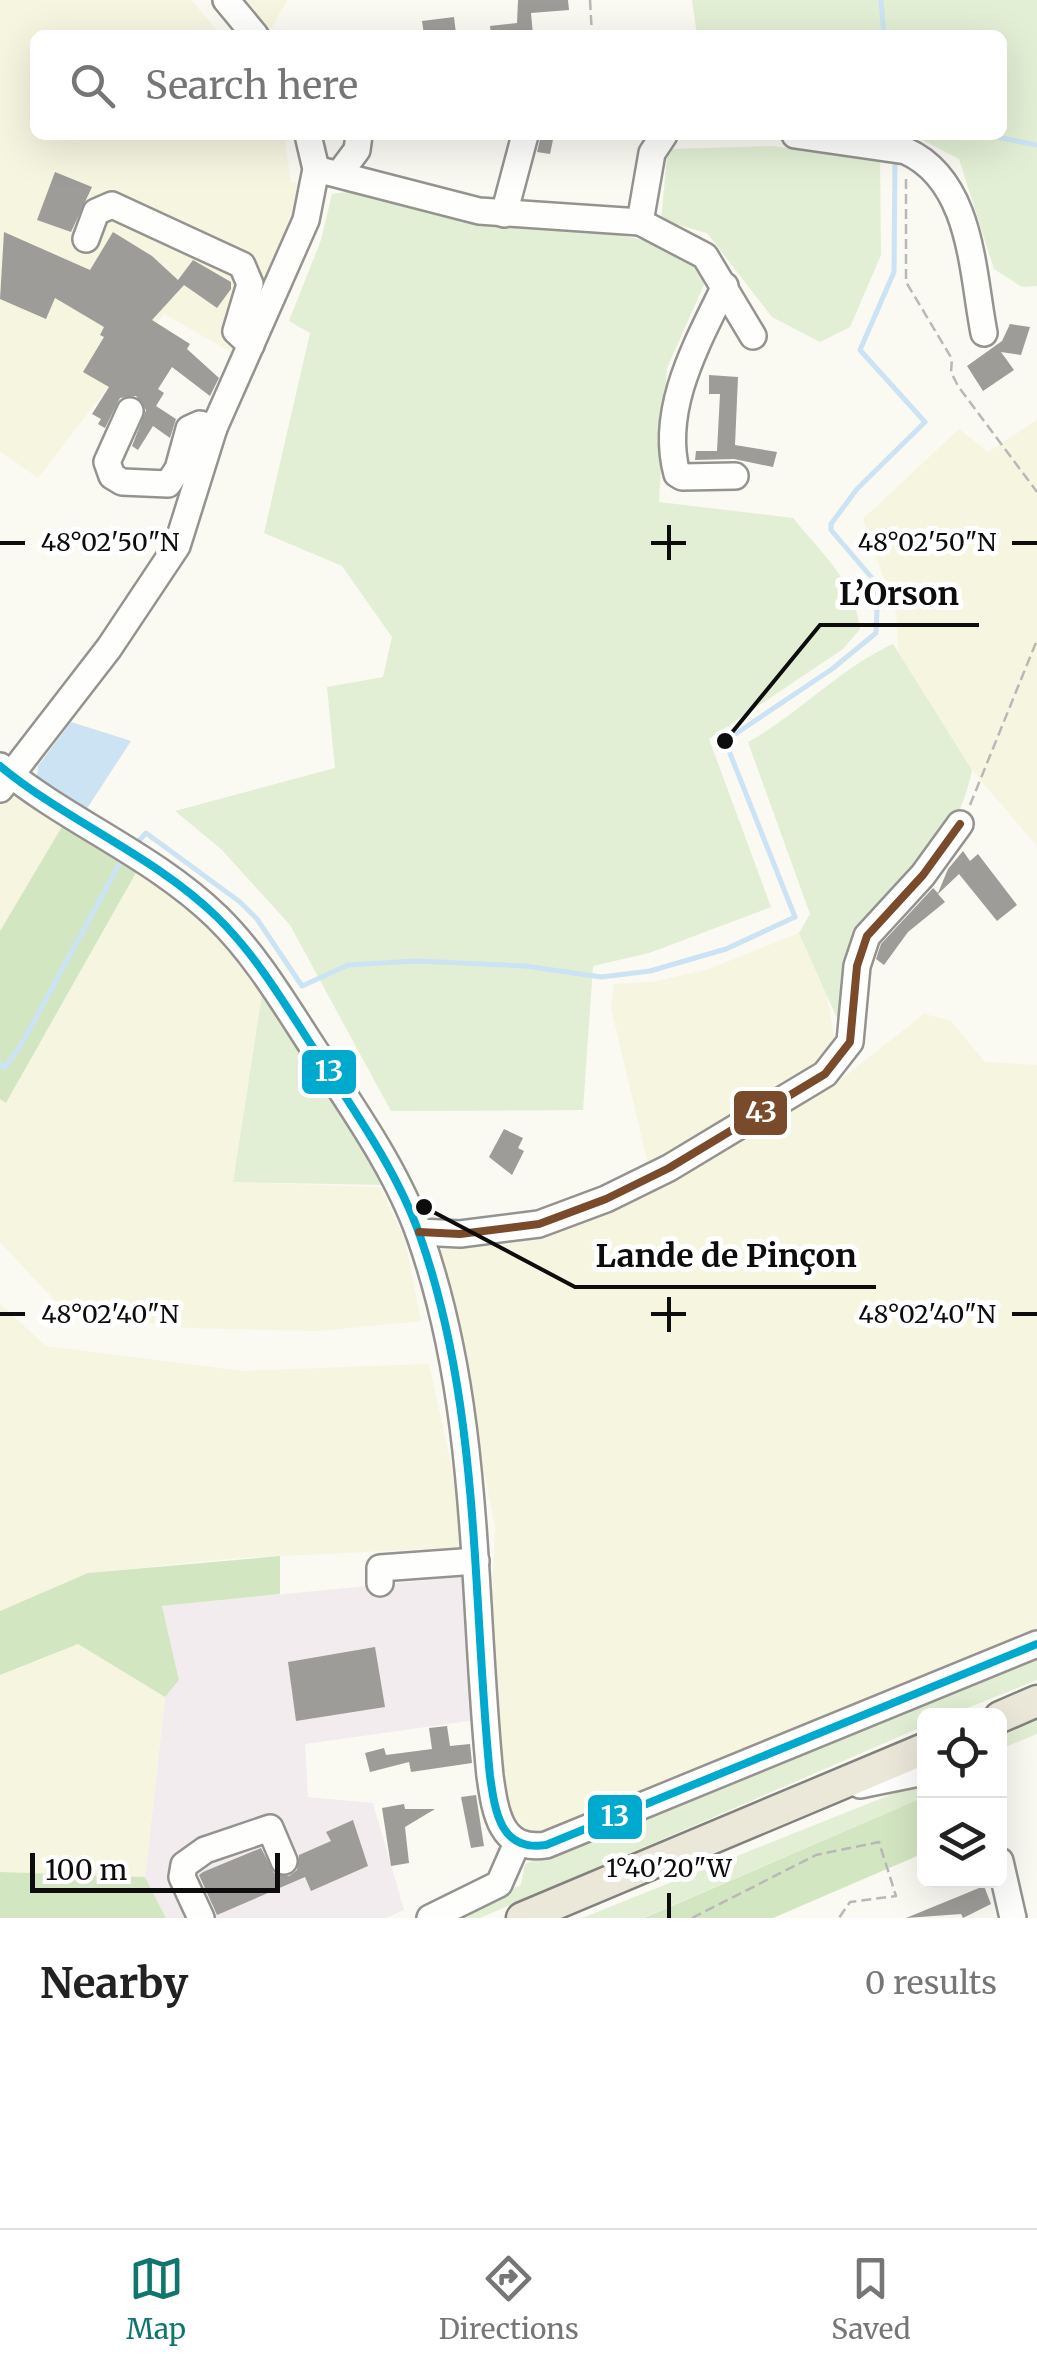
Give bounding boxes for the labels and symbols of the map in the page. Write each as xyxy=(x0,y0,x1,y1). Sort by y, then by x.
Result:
text: 48°02'50"N xyxy=(41,526,179,558)
text: 48°02'50"N xyxy=(858,526,996,558)
callout: L’Orson xyxy=(820,563,979,625)
text: L’Orson xyxy=(839,574,959,614)
line badge: 13 xyxy=(300,1048,358,1096)
text: 13 xyxy=(315,1053,343,1089)
line badge: 43 xyxy=(732,1089,789,1137)
text: 43 xyxy=(745,1094,777,1130)
callout: Lande de Pinçon xyxy=(575,1225,876,1287)
text: Lande de Pinçon xyxy=(595,1236,857,1276)
text: 48°02'40"N xyxy=(41,1298,179,1330)
text: 48°02'40"N xyxy=(858,1298,996,1330)
line badge: 13 xyxy=(586,1793,644,1841)
text: 13 xyxy=(601,1798,629,1834)
scale bar xyxy=(30,1848,280,1892)
text: 1°40'20"W xyxy=(606,1852,733,1884)

